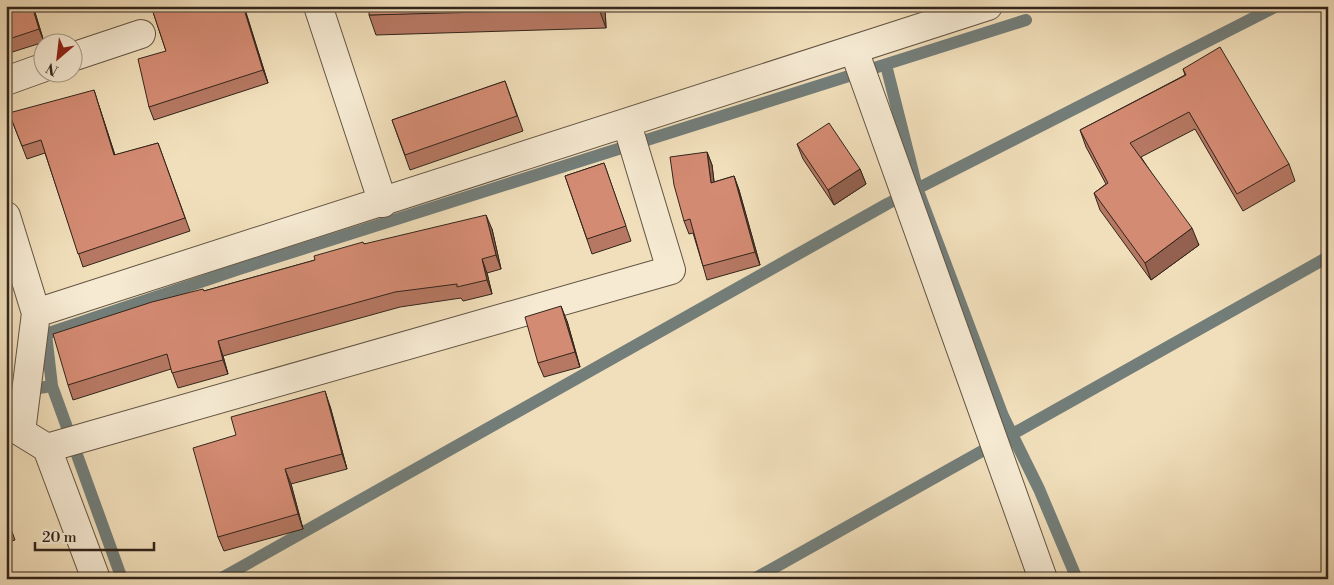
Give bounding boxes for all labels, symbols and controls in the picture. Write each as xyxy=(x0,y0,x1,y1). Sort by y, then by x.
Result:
north arrow xyxy=(32,32,82,82)
text: N xyxy=(43,58,61,79)
scale bar xyxy=(35,520,154,552)
text: 20 m xyxy=(42,528,77,547)

